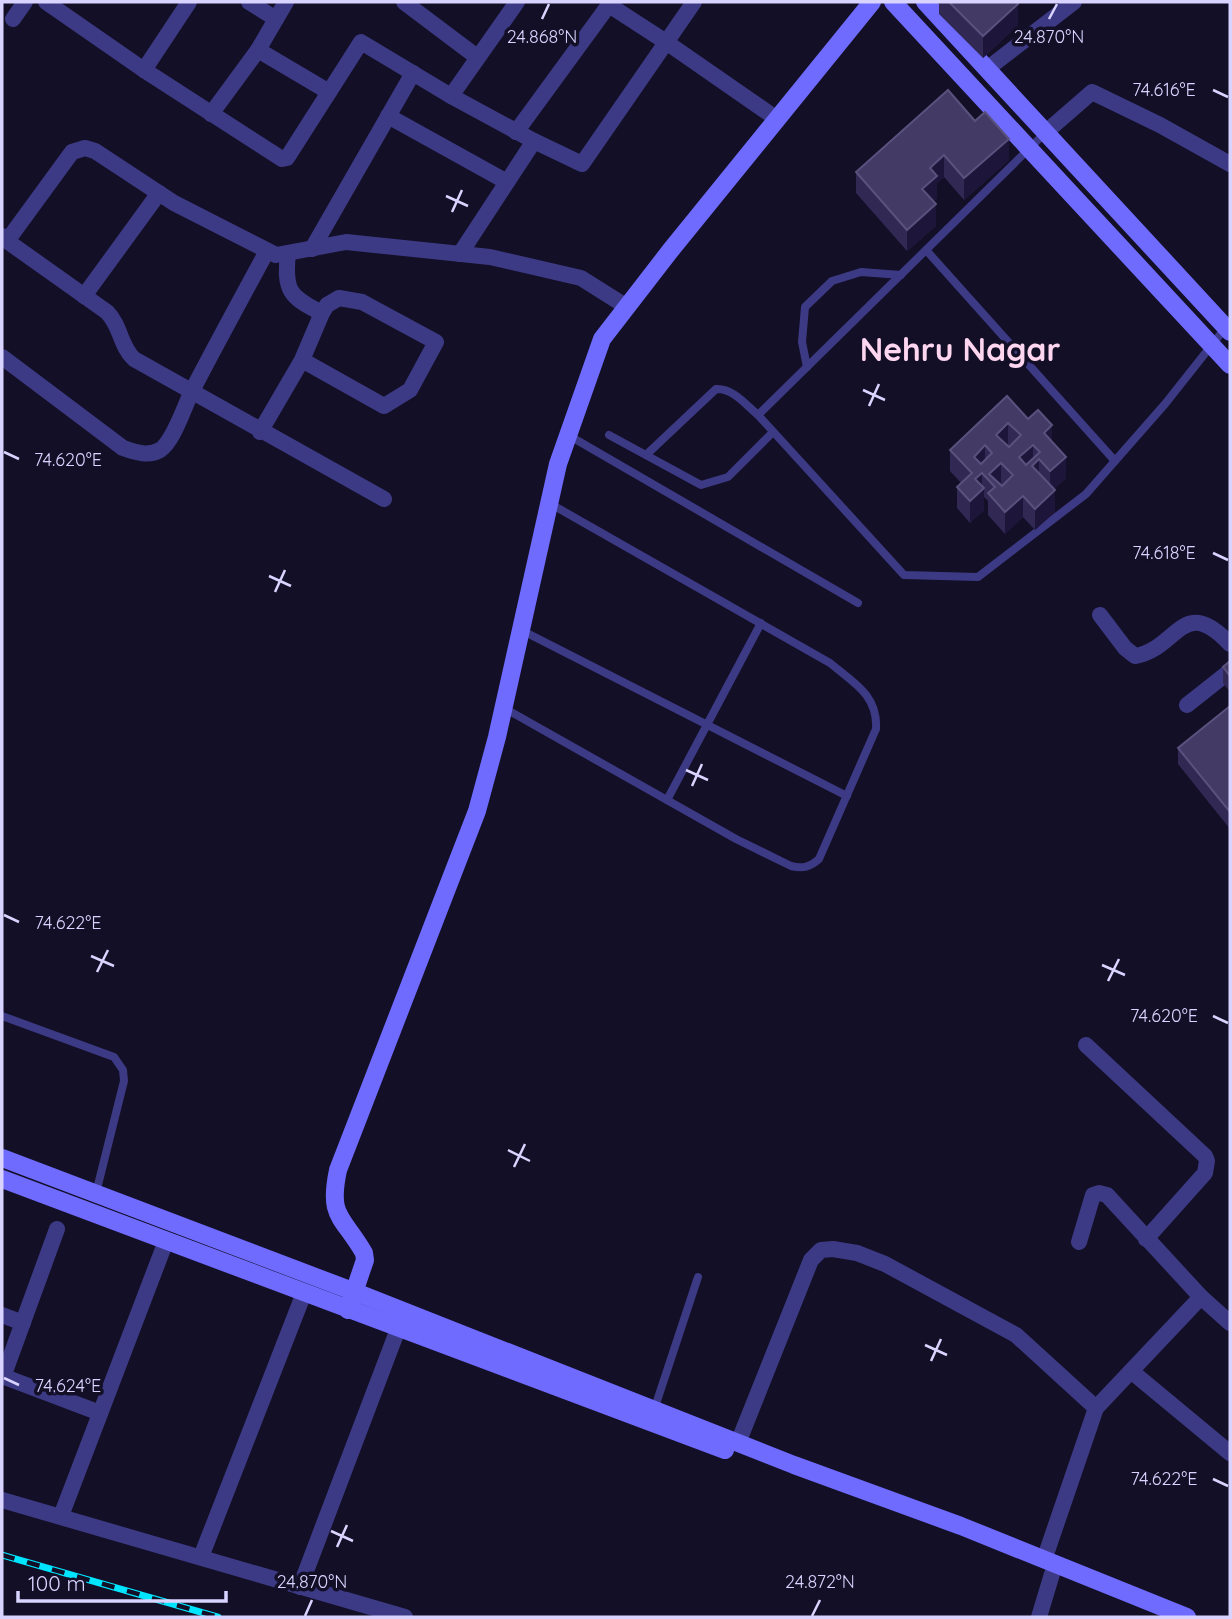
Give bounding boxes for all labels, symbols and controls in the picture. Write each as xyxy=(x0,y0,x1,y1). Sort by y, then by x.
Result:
text: 24.868°N xyxy=(507,25,577,48)
text: 24.870°N xyxy=(1014,25,1084,48)
text: 74.616°E xyxy=(1132,78,1196,101)
district label: Nehru Nagar xyxy=(860,329,1060,369)
text: 74.620°E xyxy=(34,448,102,471)
text: 74.618°E xyxy=(1132,541,1196,564)
text: 74.622°E xyxy=(34,911,102,934)
text: 74.620°E xyxy=(1130,1004,1198,1027)
text: 74.624°E xyxy=(35,1374,101,1397)
text: 74.622°E xyxy=(1130,1467,1198,1490)
scale bar xyxy=(18,1560,226,1604)
text: 100 m xyxy=(28,1570,86,1596)
text: 24.870°N xyxy=(277,1570,347,1593)
text: 24.872°N xyxy=(785,1570,855,1593)

